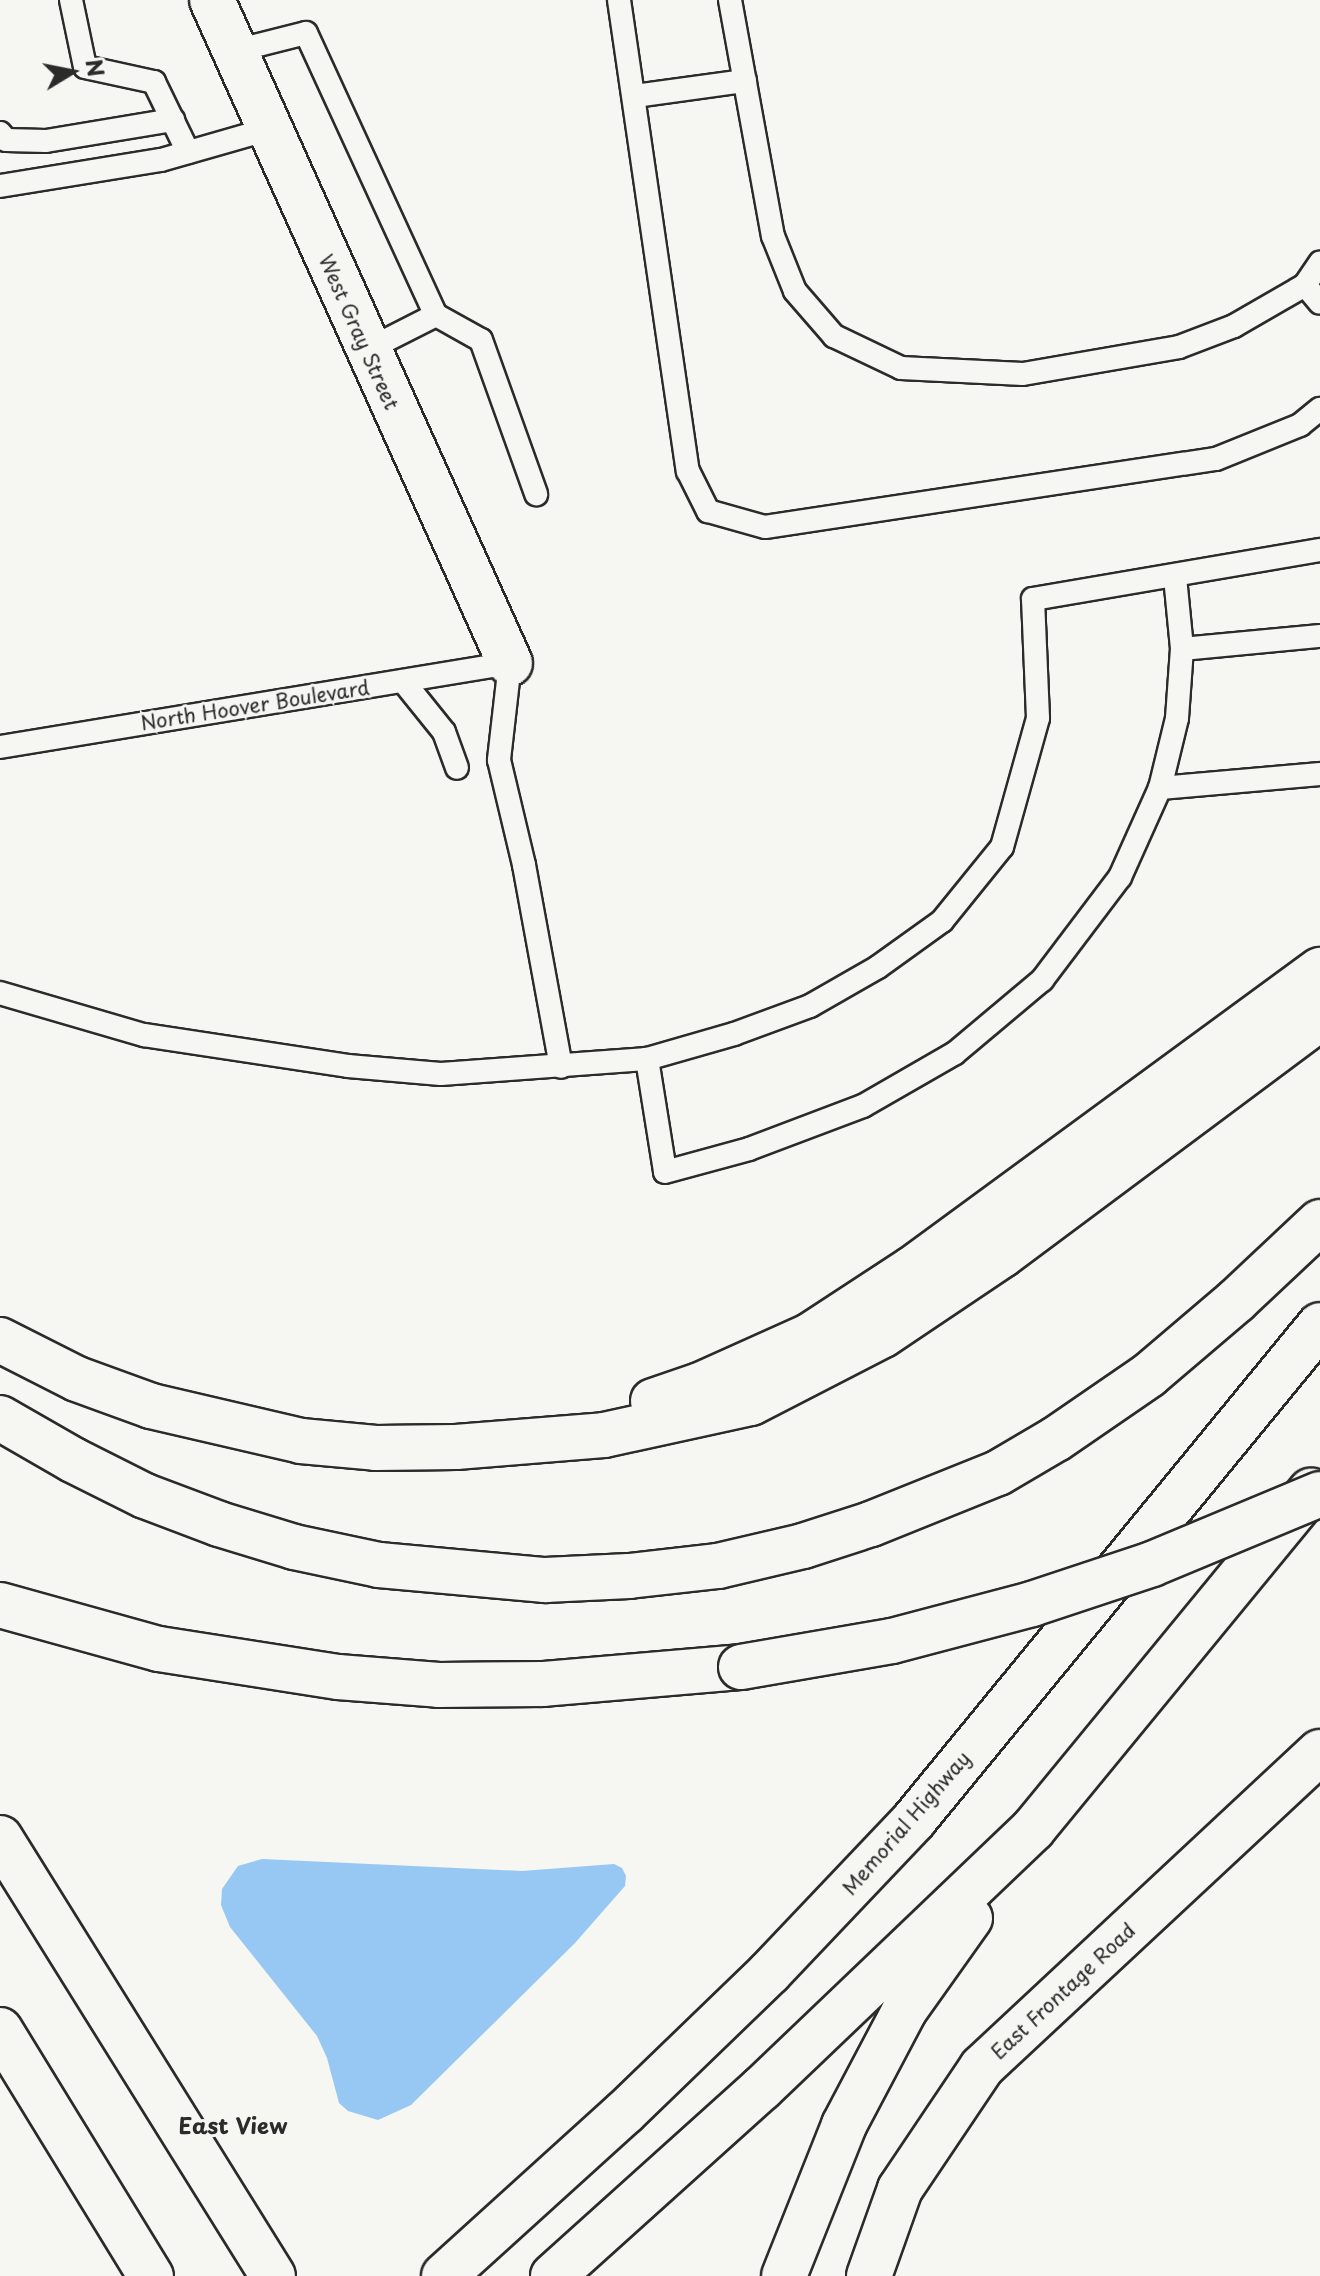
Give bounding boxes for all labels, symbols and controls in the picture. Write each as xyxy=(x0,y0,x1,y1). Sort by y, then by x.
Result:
north arrow xyxy=(32,32,112,112)
text: N xyxy=(78,56,114,79)
street label: West Gray Street xyxy=(314,250,404,414)
street label: North Hoover Boulevard xyxy=(139,675,371,735)
street label: Memorial Highway xyxy=(837,1746,975,1900)
street label: East Frontage Road xyxy=(986,1918,1140,2064)
district label: East View xyxy=(179,2112,287,2138)

